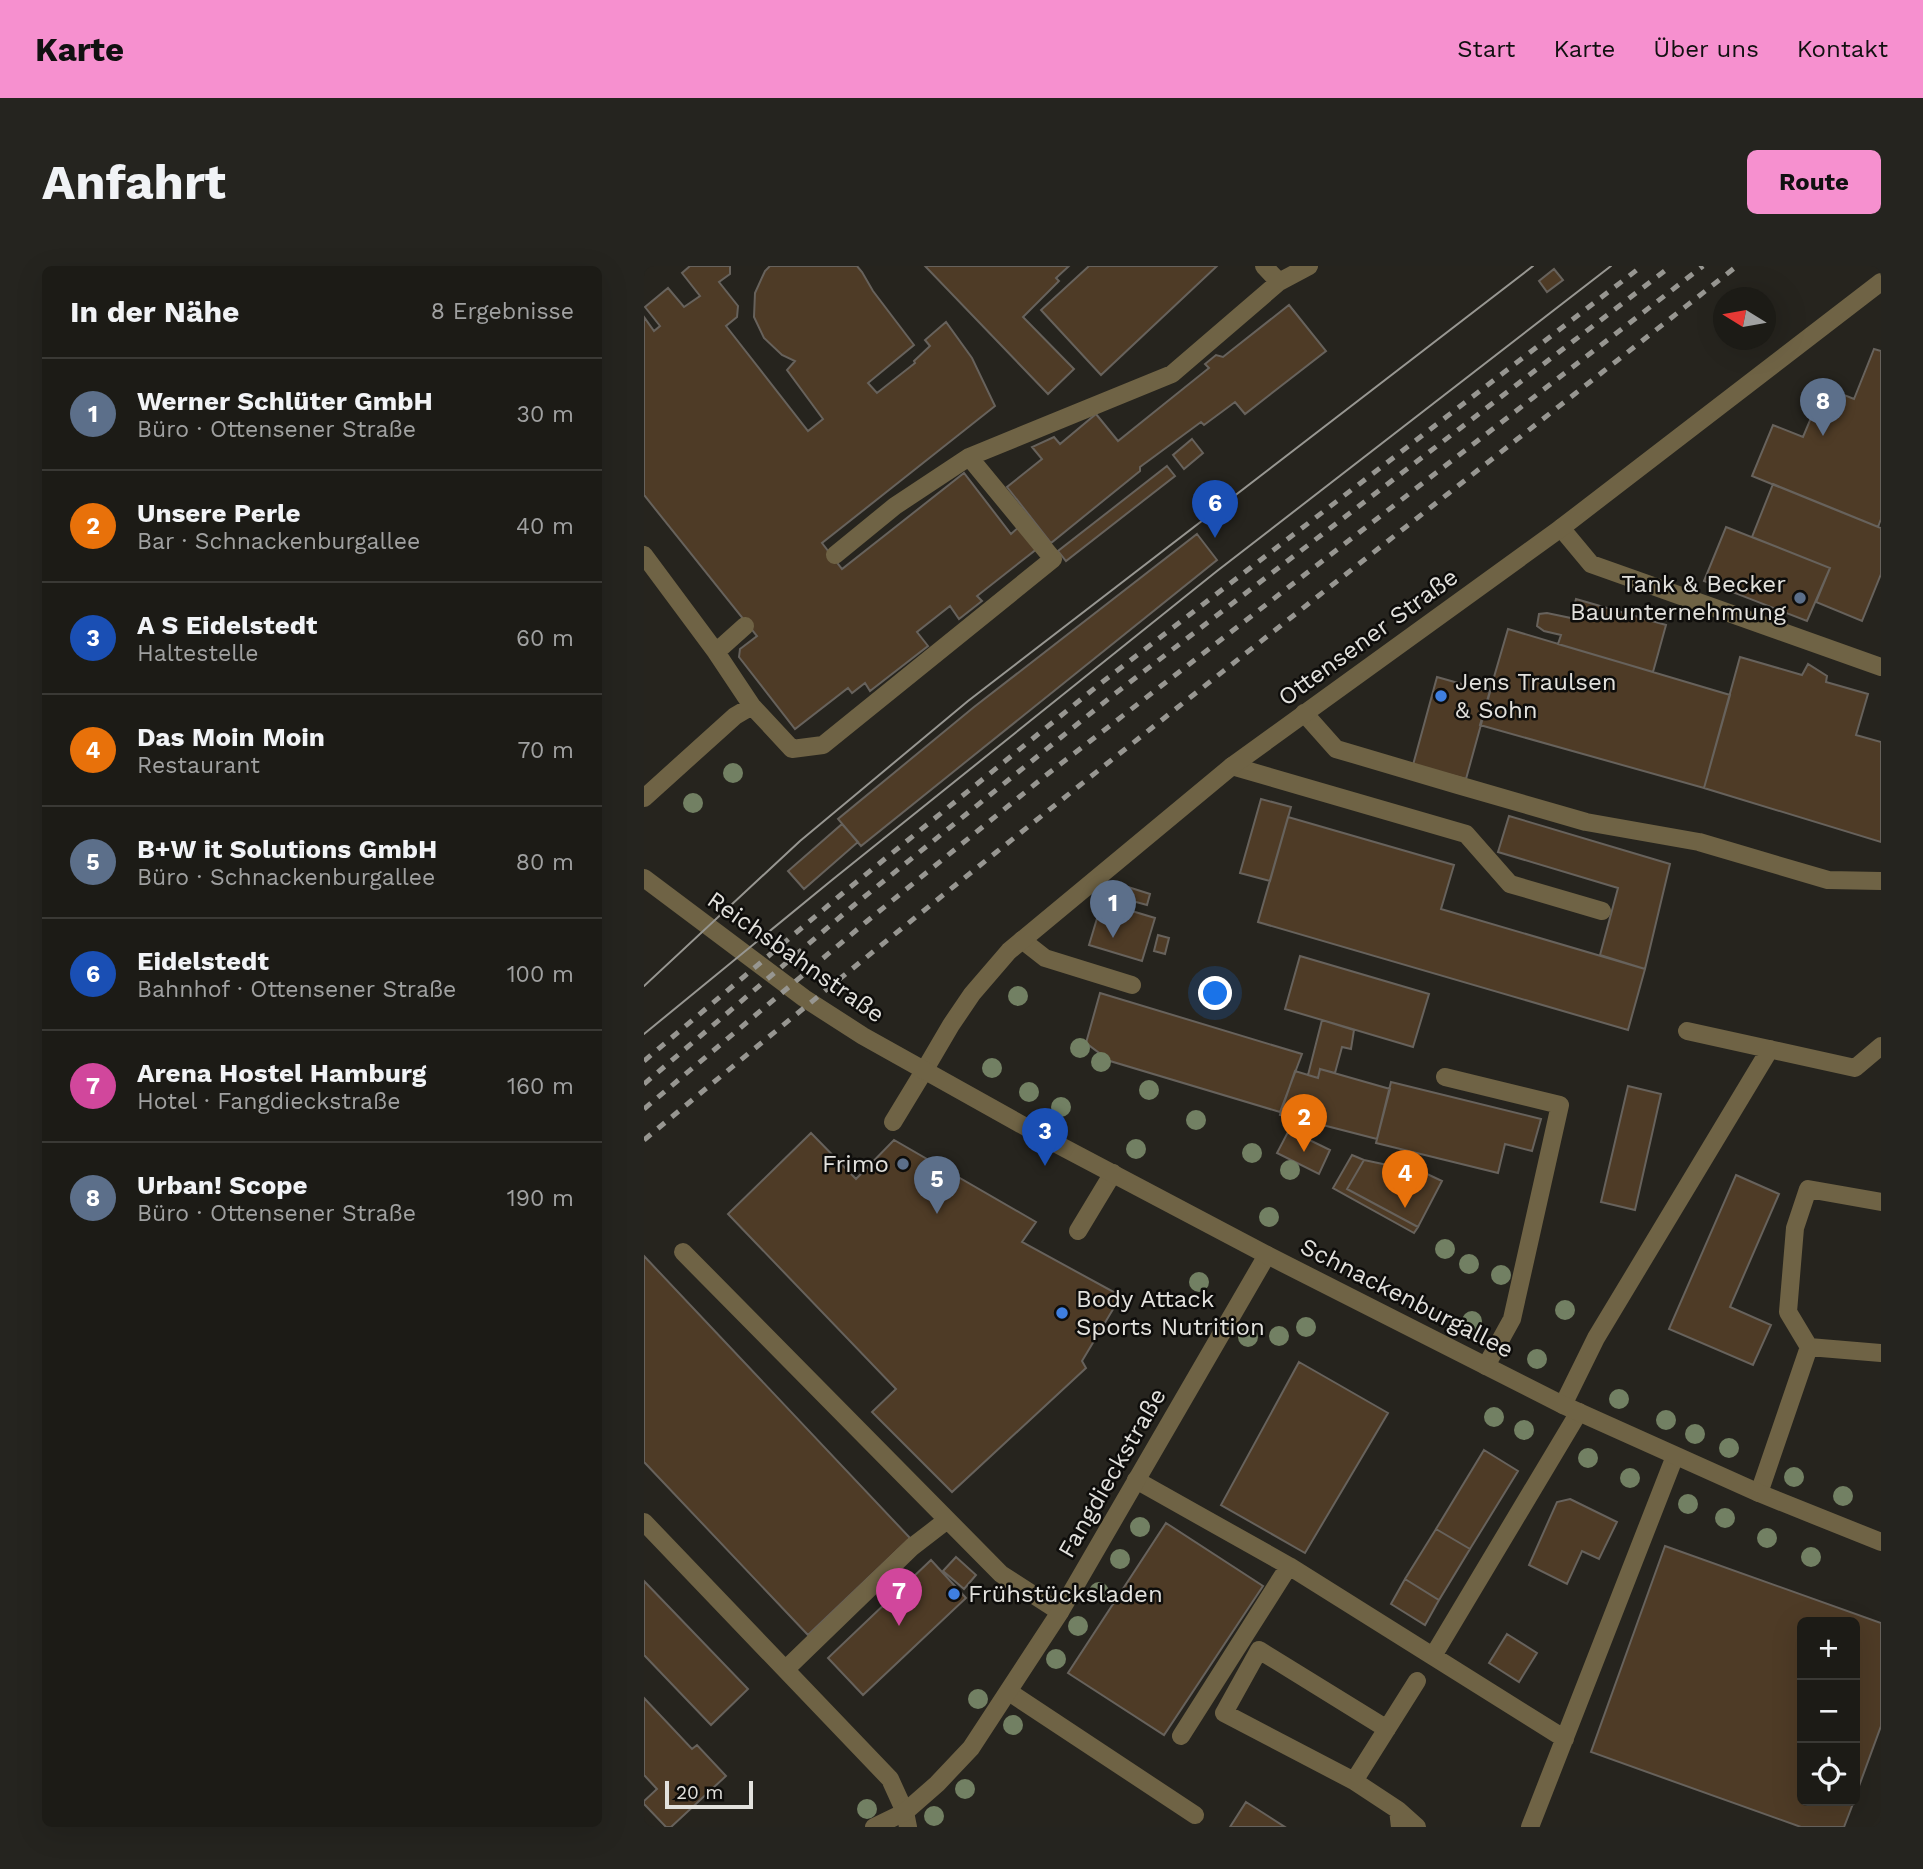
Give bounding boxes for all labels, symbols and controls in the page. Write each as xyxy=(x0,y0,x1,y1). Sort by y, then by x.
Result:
text: Karte xyxy=(35,30,124,69)
text: Start xyxy=(1457,35,1515,63)
text: Karte xyxy=(1553,35,1615,63)
text: Über uns xyxy=(1653,35,1759,63)
text: Kontakt xyxy=(1797,35,1888,63)
button: Route xyxy=(1747,150,1881,214)
text: Anfahrt xyxy=(42,153,226,211)
north arrow xyxy=(1713,287,1776,350)
text: In der Nähe xyxy=(70,294,239,329)
text: 8 Ergebnisse xyxy=(431,298,574,325)
pin: 8 xyxy=(1800,378,1846,436)
text: Werner Schlüter GmbH xyxy=(137,386,433,416)
text: 1 xyxy=(88,401,98,428)
text: 30 m xyxy=(517,401,574,428)
text: Büro · Ottensener Straße xyxy=(137,416,416,443)
pin: 6 xyxy=(1192,480,1238,538)
text: Unsere Perle xyxy=(137,498,301,528)
text: 2 xyxy=(86,513,100,540)
text: 40 m xyxy=(516,513,574,540)
text: Bar · Schnackenburgallee xyxy=(137,528,420,555)
street label: Ottensener Straße xyxy=(1273,562,1463,712)
place label: Tank & Becker Bauunternehmung xyxy=(1570,570,1786,626)
marker: Tank & Becker Bauunternehmung xyxy=(1792,590,1808,606)
text: A S Eidelstedt xyxy=(137,610,317,640)
text: 3 xyxy=(86,625,100,652)
text: 60 m xyxy=(516,625,574,652)
text: Haltestelle xyxy=(137,640,259,667)
place label: Jens Traulsen & Sohn xyxy=(1455,668,1617,724)
marker: Jens Traulsen & Sohn xyxy=(1433,688,1449,704)
text: Das Moin Moin xyxy=(137,722,325,752)
text: 4 xyxy=(86,737,100,764)
text: 70 m xyxy=(517,737,574,764)
text: Restaurant xyxy=(137,752,260,779)
text: B+W it Solutions GmbH xyxy=(137,834,437,864)
text: 5 xyxy=(86,849,100,876)
text: 80 m xyxy=(516,849,574,876)
text: Büro · Schnackenburgallee xyxy=(137,864,435,891)
pin: 1 xyxy=(1090,880,1136,938)
street label: Reichsbahnstraße xyxy=(702,885,890,1029)
text: Eidelstedt xyxy=(137,946,269,976)
text: 6 xyxy=(86,961,100,988)
text: 100 m xyxy=(507,961,574,988)
text: Bahnhof · Ottensener Straße xyxy=(137,976,456,1003)
your location xyxy=(1198,976,1232,1010)
text: Arena Hostel Hamburg xyxy=(137,1058,426,1088)
text: 7 xyxy=(86,1073,100,1100)
text: 160 m xyxy=(507,1073,574,1100)
text: Hotel · Fangdieckstraße xyxy=(137,1088,400,1115)
pin: 2 xyxy=(1281,1094,1327,1152)
pin: 3 xyxy=(1022,1108,1068,1166)
place label: Frimo xyxy=(822,1150,889,1178)
pin: 4 xyxy=(1382,1150,1428,1208)
marker: Frimo xyxy=(895,1156,911,1172)
pin: 5 xyxy=(914,1156,960,1214)
text: Urban! Scope xyxy=(137,1170,308,1200)
text: 8 xyxy=(86,1185,100,1212)
text: 190 m xyxy=(507,1185,574,1212)
text: Büro · Ottensener Straße xyxy=(137,1200,416,1227)
street label: Schnackenburgallee xyxy=(1296,1232,1518,1364)
place label: Body Attack Sports Nutrition xyxy=(1076,1285,1265,1341)
marker: Body Attack Sports Nutrition xyxy=(1054,1305,1070,1321)
street label: Fangdieckstraße xyxy=(1052,1383,1172,1563)
pin: 7 xyxy=(876,1568,922,1626)
place label: Frühstücksladen xyxy=(968,1580,1163,1608)
marker: Frühstücksladen xyxy=(946,1586,962,1602)
map controls xyxy=(1797,1617,1860,1806)
button: + xyxy=(1797,1617,1860,1680)
button: − xyxy=(1797,1680,1860,1743)
button: locate xyxy=(1797,1743,1860,1806)
scale bar xyxy=(665,1778,752,1810)
text: 20 m xyxy=(676,1781,723,1804)

